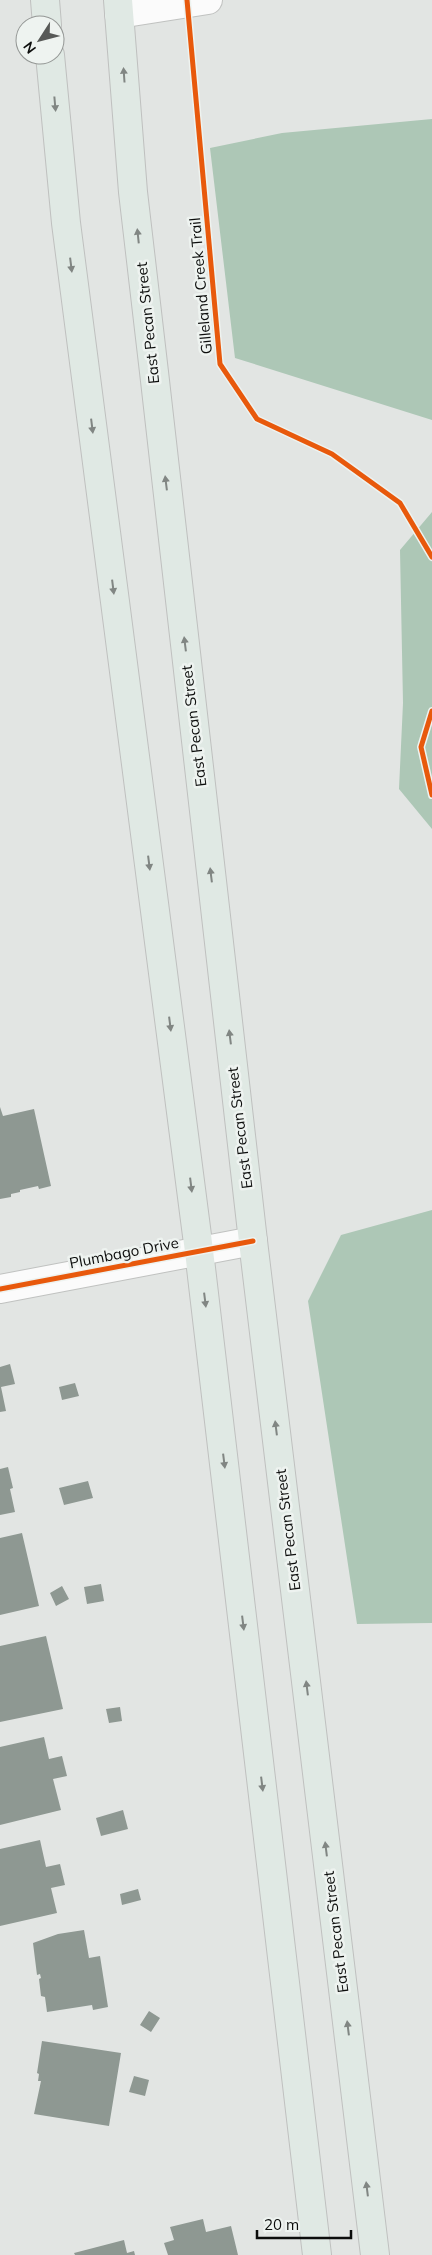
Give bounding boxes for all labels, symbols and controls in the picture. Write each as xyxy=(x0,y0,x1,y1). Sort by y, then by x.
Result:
north arrow xyxy=(15,15,65,65)
text: N xyxy=(19,38,40,57)
one-way arrow xyxy=(120,66,128,82)
one-way arrow xyxy=(51,96,59,112)
street label: Gilleland Creek Trail xyxy=(185,217,216,355)
one-way arrow xyxy=(134,228,142,244)
one-way arrow xyxy=(68,257,76,273)
street label: East Pecan Street xyxy=(132,261,163,385)
one-way arrow xyxy=(88,419,96,435)
one-way arrow xyxy=(162,474,170,490)
one-way arrow xyxy=(109,580,117,596)
one-way arrow xyxy=(181,636,189,652)
street label: East Pecan Street xyxy=(177,664,210,788)
one-way arrow xyxy=(145,855,153,871)
one-way arrow xyxy=(207,867,215,883)
one-way arrow xyxy=(166,1017,174,1033)
one-way arrow xyxy=(226,1028,234,1044)
street label: East Pecan Street xyxy=(223,1066,256,1190)
one-way arrow xyxy=(187,1178,195,1194)
street label: Plumbago Drive xyxy=(68,1233,180,1272)
one-way arrow xyxy=(201,1292,209,1308)
one-way arrow xyxy=(272,1420,280,1436)
one-way arrow xyxy=(220,1454,228,1470)
street label: East Pecan Street xyxy=(271,1468,304,1592)
one-way arrow xyxy=(239,1615,247,1631)
one-way arrow xyxy=(303,1680,311,1696)
one-way arrow xyxy=(258,1776,266,1792)
one-way arrow xyxy=(322,1841,330,1857)
street label: East Pecan Street xyxy=(319,1870,352,1994)
one-way arrow xyxy=(344,2020,352,2036)
one-way arrow xyxy=(363,2181,371,2197)
scale bar xyxy=(257,2208,351,2240)
text: 20 m xyxy=(264,2215,299,2234)

